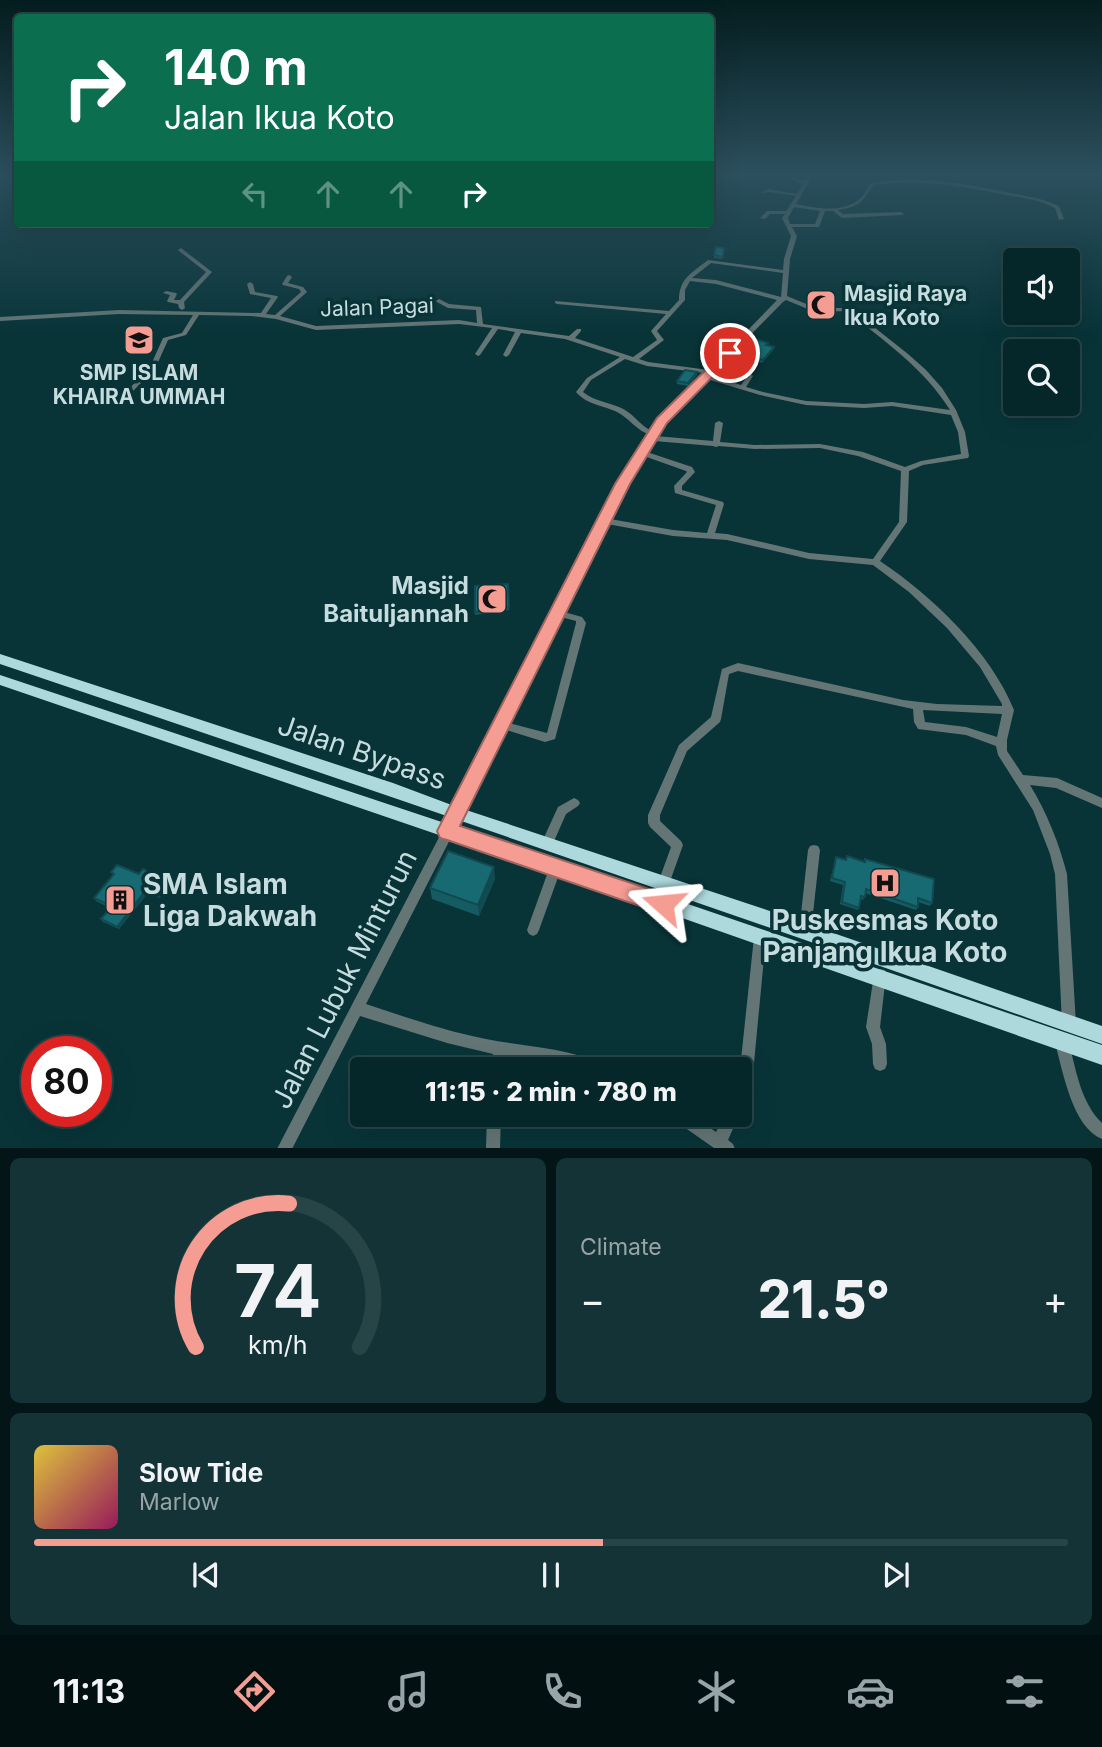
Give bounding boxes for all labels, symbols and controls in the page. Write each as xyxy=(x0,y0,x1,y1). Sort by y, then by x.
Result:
text: 140 m xyxy=(164,38,308,97)
icon: right xyxy=(49,42,140,133)
text: Jalan Ikua Koto xyxy=(164,98,395,137)
icon: left xyxy=(236,175,274,213)
icon: ahead xyxy=(309,175,347,213)
icon: ahead xyxy=(382,175,420,213)
icon: right xyxy=(455,175,493,213)
map controls xyxy=(1003,248,1080,416)
button: sound xyxy=(1003,248,1080,325)
place label: Masjid Raya Ikua Koto xyxy=(844,281,967,330)
mosque icon: Masjid Raya Ikua Koto xyxy=(804,288,838,322)
street label: Jalan Pagai xyxy=(320,293,434,321)
school or university icon: SMP ISLAM KHAIRA UMMAH xyxy=(122,323,156,357)
pin xyxy=(700,323,760,383)
icon: arrive xyxy=(711,334,749,372)
button: search xyxy=(1003,339,1080,416)
place label: SMP ISLAM KHAIRA UMMAH xyxy=(53,360,225,409)
place label: Masjid Baituljannah xyxy=(323,571,469,628)
mosque icon: Masjid Baituljannah xyxy=(475,582,509,616)
street label: Jalan Bypass xyxy=(274,707,450,797)
street label: Jalan Lubuk Minturun xyxy=(264,844,424,1114)
hospital icon: Puskesmas Koto Panjang Ikua Koto xyxy=(868,866,902,900)
place label: SMA Islam Liga Dakwah xyxy=(143,867,317,933)
position arrow xyxy=(626,867,700,941)
building icon: SMA Islam Liga Dakwah xyxy=(103,883,137,917)
place label: Puskesmas Koto Panjang Ikua Koto xyxy=(763,903,1007,969)
speed limit sign: 80 xyxy=(21,1036,112,1127)
text: 11:15 · 2 min · 780 m xyxy=(425,1076,677,1107)
text: Climate xyxy=(580,1233,662,1261)
text: 74 xyxy=(234,1246,322,1335)
text: 21.5° xyxy=(758,1268,890,1331)
text: − xyxy=(580,1277,605,1323)
text: + xyxy=(1043,1277,1068,1323)
text: km/h xyxy=(248,1329,308,1359)
text: Slow Tide xyxy=(139,1457,263,1488)
text: Marlow xyxy=(139,1488,219,1516)
icon: previous xyxy=(187,1556,225,1594)
icon: pause xyxy=(532,1556,570,1594)
icon: next xyxy=(877,1556,915,1594)
icon: directions xyxy=(230,1667,279,1716)
icon: music xyxy=(384,1667,433,1716)
icon: phone xyxy=(538,1667,587,1716)
icon: climate xyxy=(692,1667,741,1716)
icon: car xyxy=(846,1667,895,1716)
icon: filters xyxy=(1000,1667,1049,1716)
text: 11:13 xyxy=(53,1672,125,1711)

